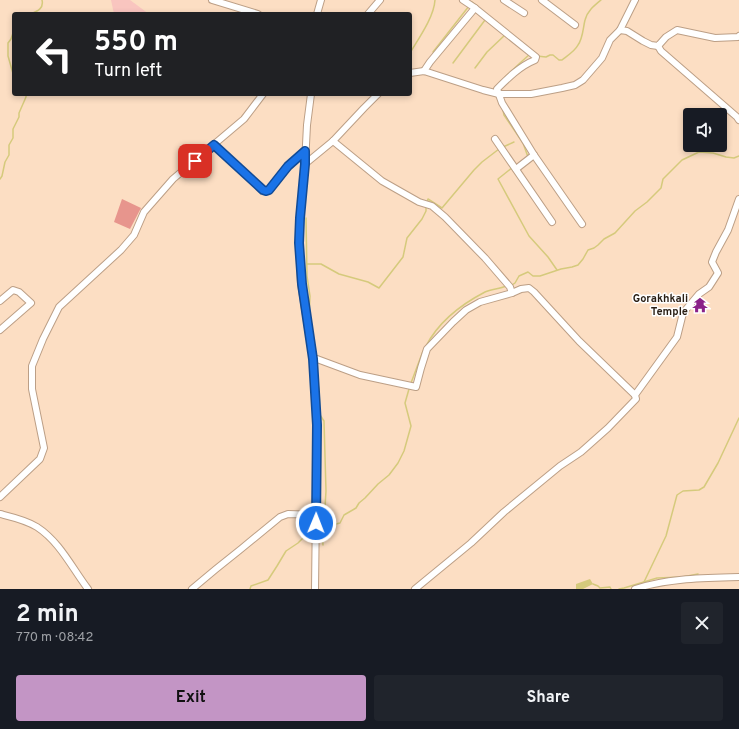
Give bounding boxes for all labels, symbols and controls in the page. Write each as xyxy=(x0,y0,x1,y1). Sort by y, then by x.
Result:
text: 550 m xyxy=(94,25,178,61)
icon: left xyxy=(28,28,80,80)
text: Turn left xyxy=(94,60,162,83)
map controls xyxy=(683,108,727,152)
button: sound xyxy=(683,108,727,152)
pin xyxy=(178,144,212,178)
icon: arrive xyxy=(184,150,206,172)
place label: Gorakhkali Temple xyxy=(633,292,688,319)
temple icon: Gorakhkali Temple xyxy=(691,296,709,314)
position arrow xyxy=(295,502,337,544)
text: 2 min xyxy=(16,600,79,630)
button: close xyxy=(681,602,723,644)
text: 770 m · 08:42 xyxy=(16,630,93,646)
button: Exit xyxy=(16,675,366,721)
button: Share xyxy=(374,675,723,721)

